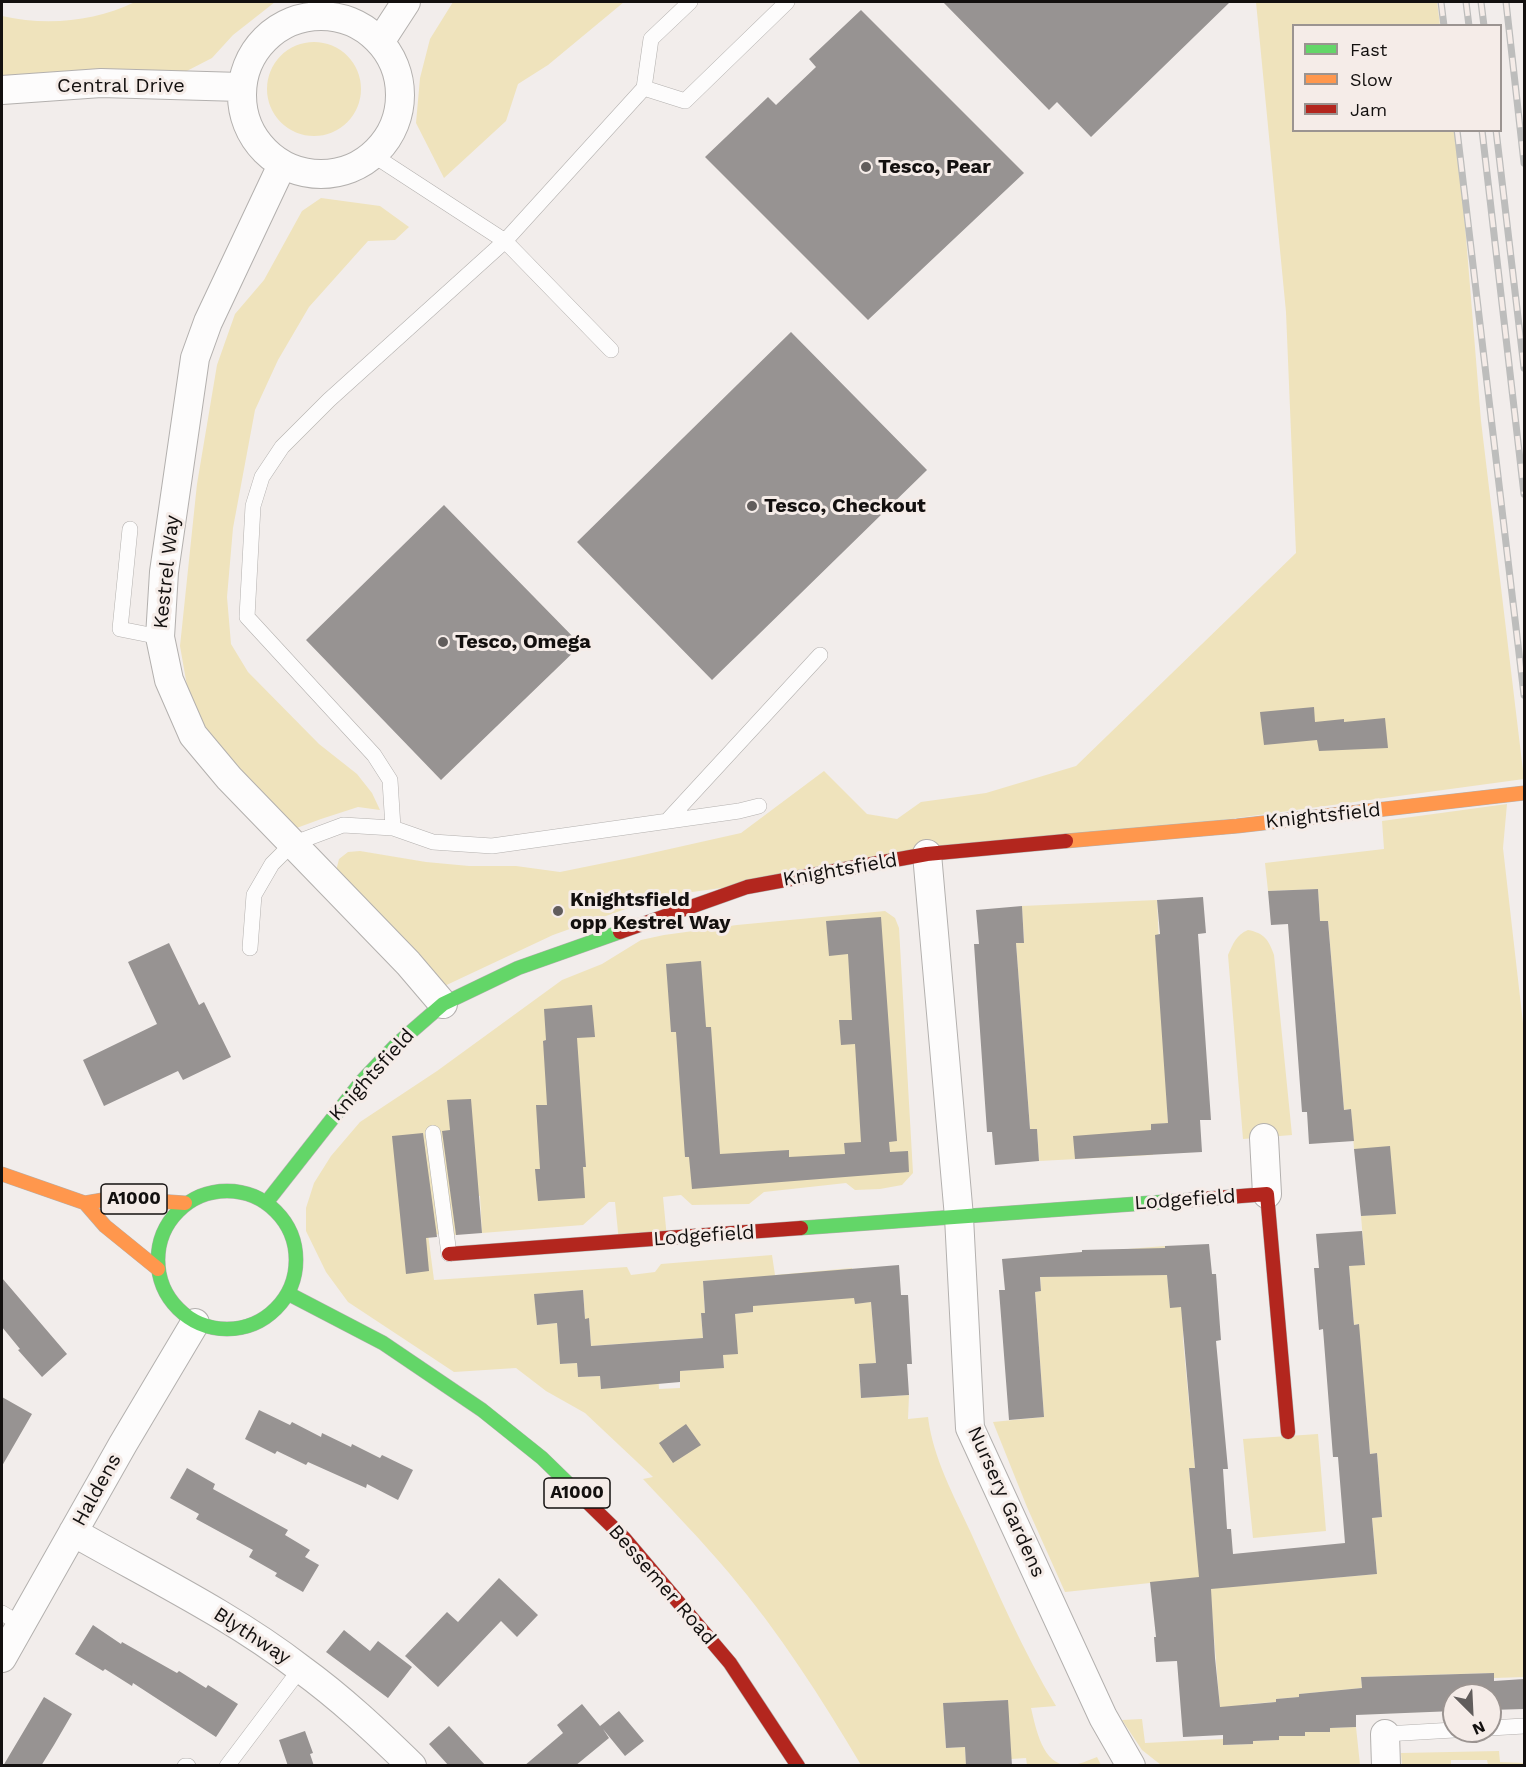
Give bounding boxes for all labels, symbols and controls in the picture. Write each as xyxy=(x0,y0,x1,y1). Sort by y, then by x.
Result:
legend xyxy=(1292,24,1502,132)
text: Fast xyxy=(1350,39,1387,60)
text: Slow xyxy=(1350,69,1393,90)
street label: Central Drive xyxy=(57,74,185,98)
text: Jam xyxy=(1350,99,1387,120)
place label: Tesco, Pear xyxy=(878,155,991,179)
marker: Tesco, Pear xyxy=(859,160,873,174)
place label: Tesco, Checkout xyxy=(764,494,926,518)
marker: Tesco, Checkout xyxy=(745,499,759,513)
street label: Kestrel Way xyxy=(149,514,185,630)
place label: Tesco, Omega xyxy=(455,630,591,654)
marker: Tesco, Omega xyxy=(436,635,450,649)
street label: Knightsfield xyxy=(1264,798,1382,834)
street label: Knightsfield xyxy=(781,848,899,892)
place label: Knightsfield opp Kestrel Way xyxy=(570,888,730,935)
marker: Knightsfield opp Kestrel Way xyxy=(551,904,565,918)
street label: Knightsfield xyxy=(324,1024,420,1126)
road number: A1000 xyxy=(101,1184,167,1214)
street label: Lodgefield xyxy=(1133,1184,1237,1216)
street label: Lodgefield xyxy=(652,1220,756,1252)
street label: Nursery Gardens xyxy=(962,1423,1050,1581)
street label: Haldens xyxy=(67,1450,127,1530)
road number: A1000 xyxy=(544,1478,610,1508)
street label: Bessemer Road xyxy=(603,1520,721,1650)
street label: Blythway xyxy=(209,1602,295,1670)
north arrow xyxy=(1442,1683,1502,1743)
text: N xyxy=(1469,1717,1488,1739)

